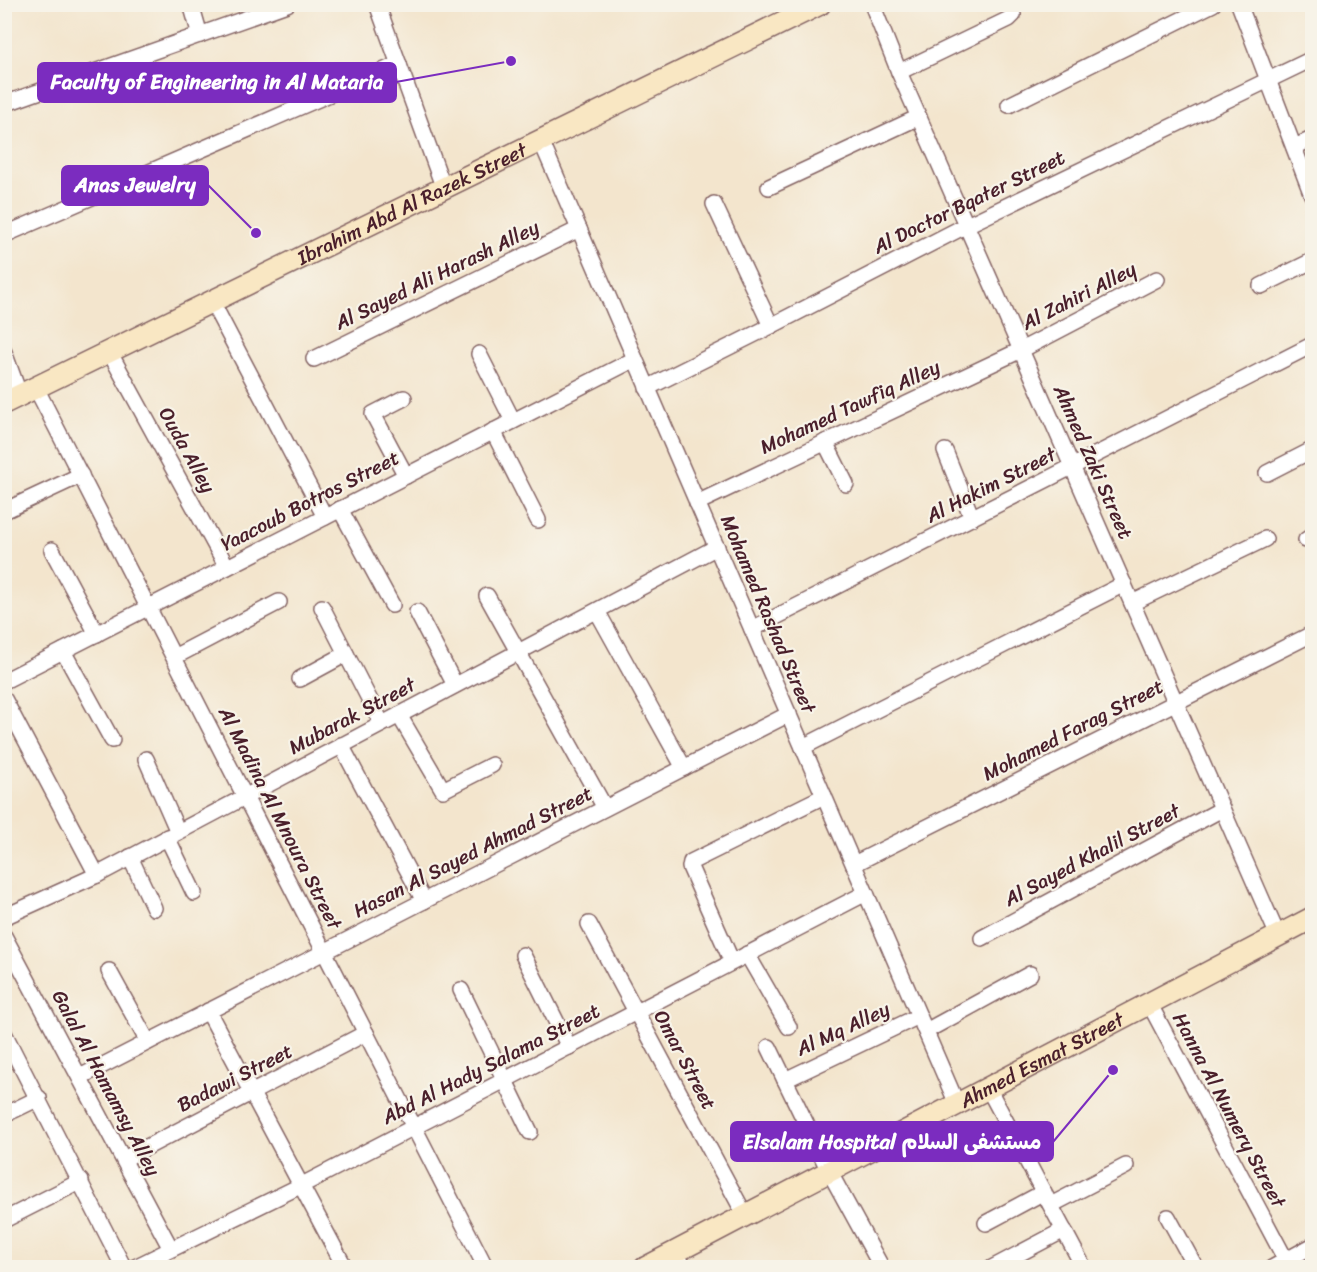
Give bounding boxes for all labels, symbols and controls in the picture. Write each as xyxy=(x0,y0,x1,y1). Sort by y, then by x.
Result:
callout: Faculty of Engineering in Al Mataria xyxy=(38,63,396,102)
text: Faculty of Engineering in Al Mataria xyxy=(49,63,384,101)
street label: Ibrahim Abd Al Razek Street xyxy=(290,132,534,275)
street label: Al Doctor Bqater Street xyxy=(866,140,1071,264)
callout: Anas Jewelry xyxy=(62,166,208,205)
text: Anas Jewelry xyxy=(73,166,197,204)
street label: Al Sayed Ali Harash Alley xyxy=(328,210,546,340)
street label: Al Zahiri Alley xyxy=(1015,252,1143,340)
street label: Mohamed Tawfiq Alley xyxy=(754,349,947,464)
street label: Ahmed Zaki Street xyxy=(1043,378,1143,545)
street label: Ouda Alley xyxy=(149,400,225,500)
street label: Al Hakim Street xyxy=(919,437,1063,533)
street label: Yaacoub Botros Street xyxy=(214,441,406,561)
street label: Mohamed Rashad Street xyxy=(710,509,826,720)
street label: Mubarak Street xyxy=(282,667,423,764)
street label: Mohamed Farag Street xyxy=(976,669,1170,791)
street label: Al Madina Al Mnoura Street xyxy=(208,700,352,936)
street label: Hasan Al Sayed Ahmad Street xyxy=(347,776,599,928)
street label: Al Sayed Khalil Street xyxy=(997,793,1187,917)
street label: Galal Al Hamamsy Alley xyxy=(42,983,170,1183)
street label: Al Mq Alley xyxy=(789,992,896,1066)
street label: Abd Al Hady Salama Street xyxy=(375,994,607,1135)
street label: Ahmed Esmat Street xyxy=(952,1002,1131,1118)
street label: Omar Street xyxy=(644,1004,726,1117)
street label: Hanna Al Numery Street xyxy=(1163,1006,1296,1215)
street label: Badawi Street xyxy=(171,1034,299,1122)
callout: Elsalam Hospital مستشفى السلام xyxy=(731,1122,1053,1161)
text: Elsalam Hospital مستشفى السلام xyxy=(742,1123,1042,1161)

